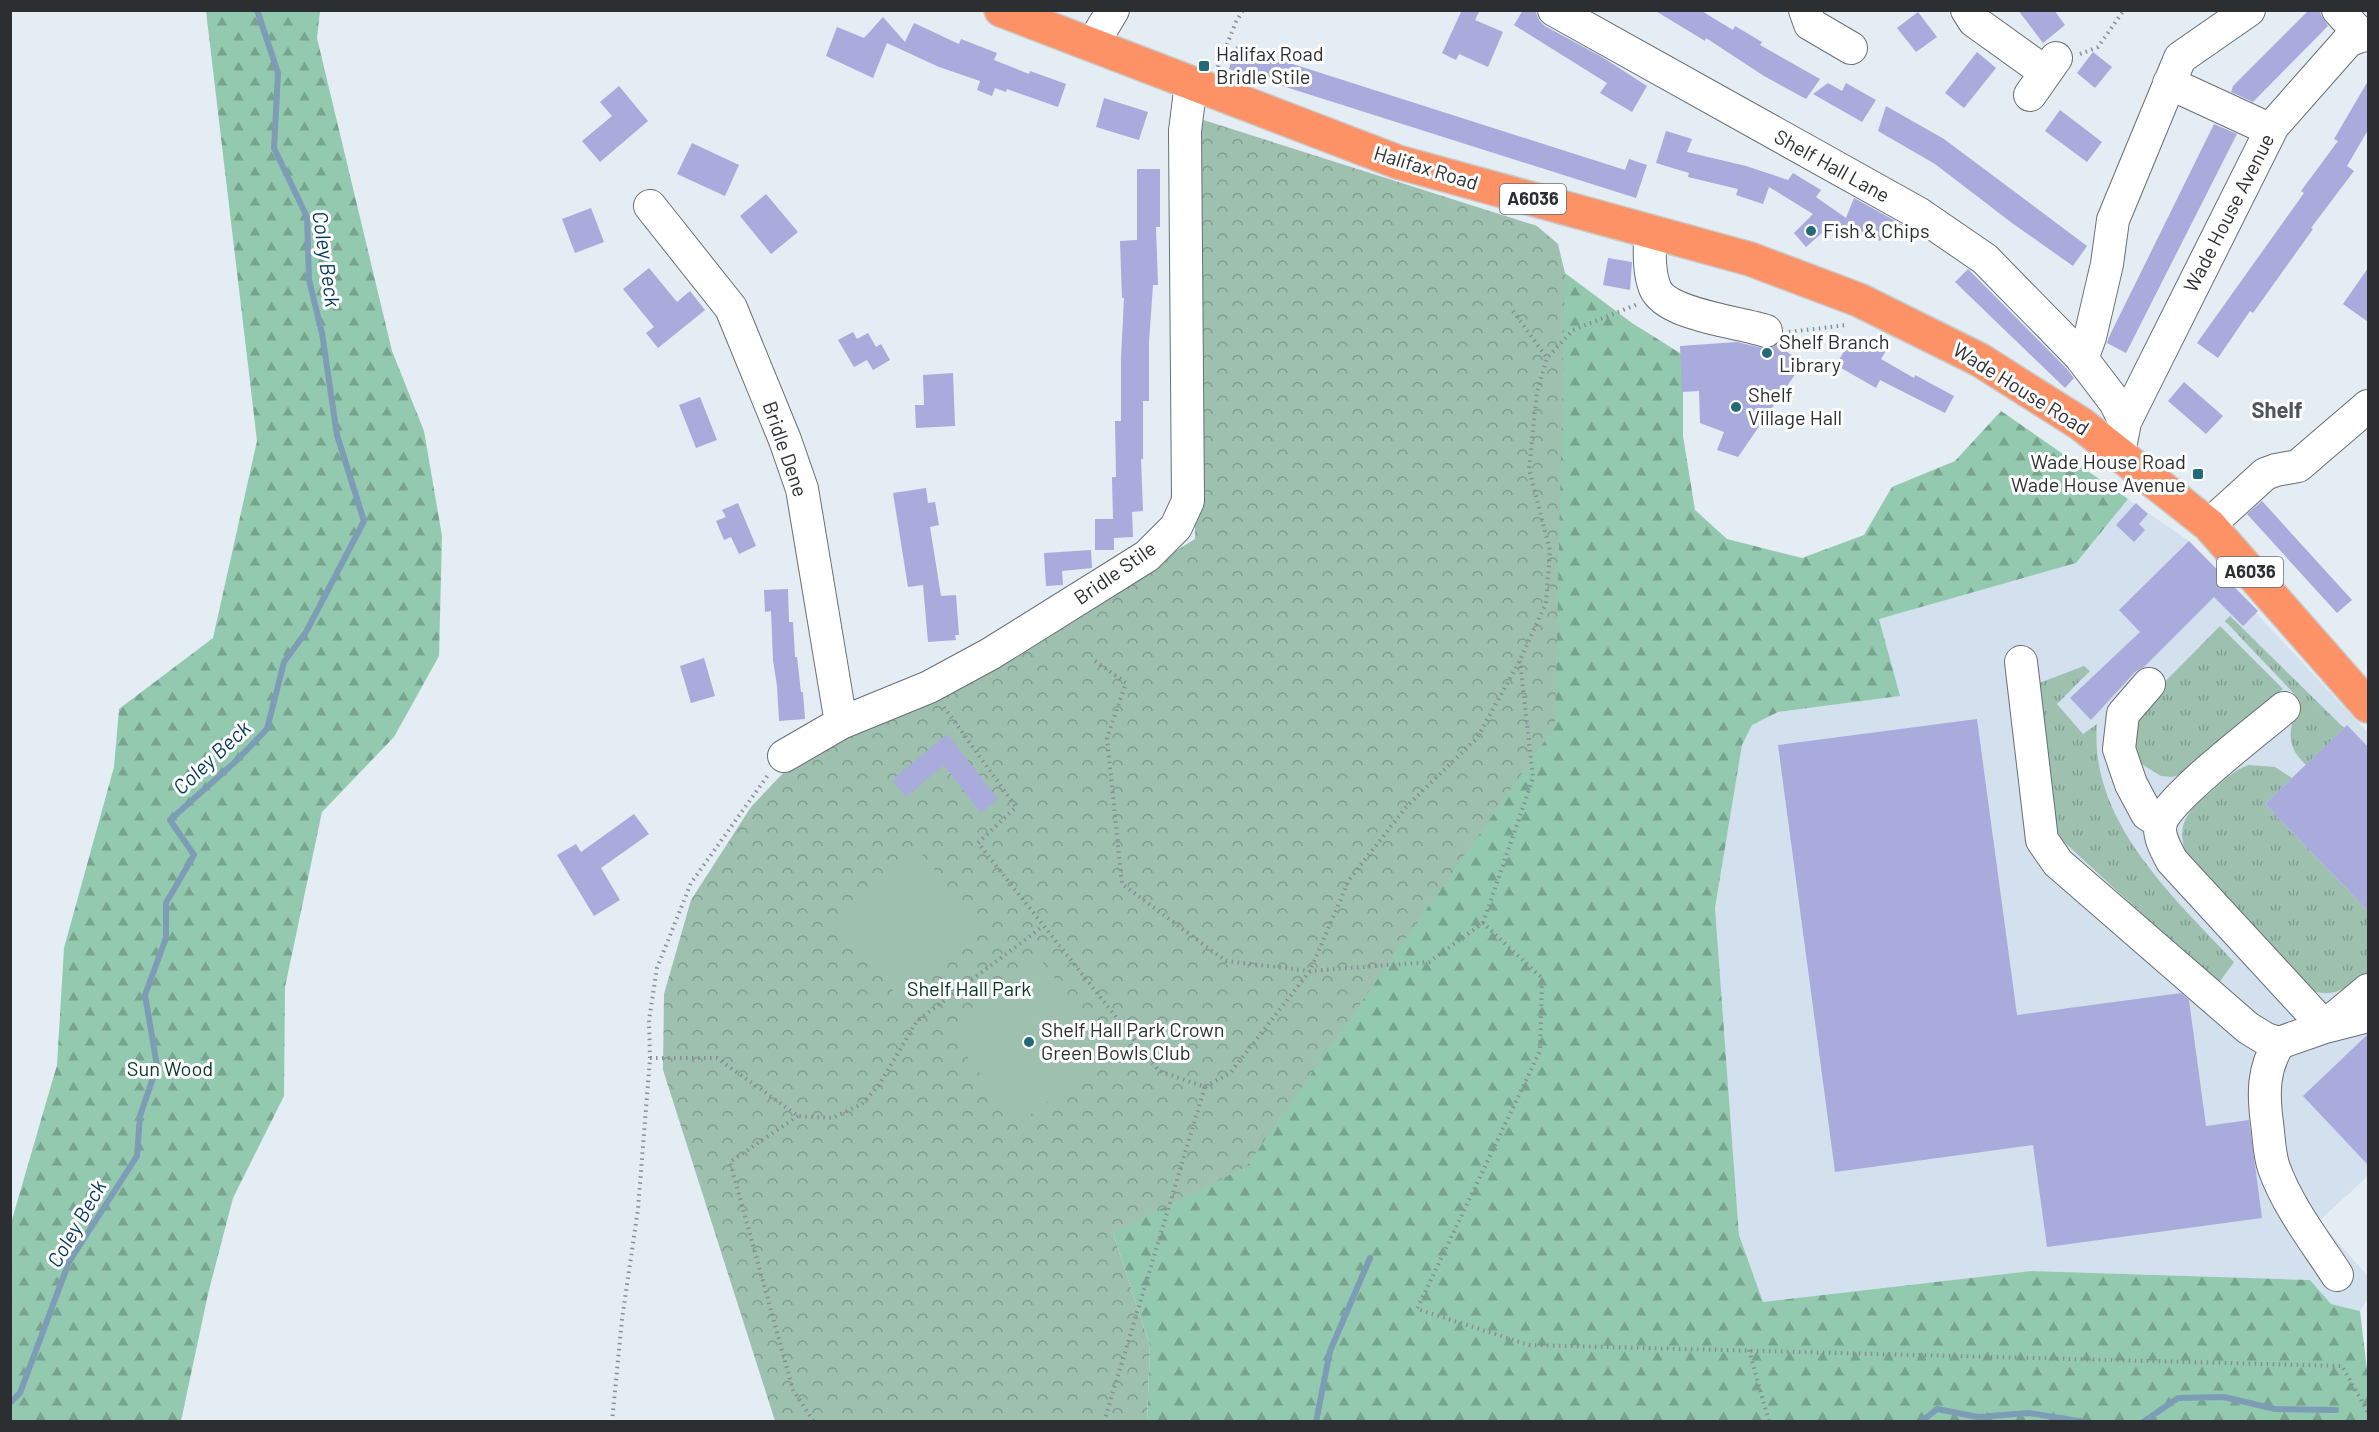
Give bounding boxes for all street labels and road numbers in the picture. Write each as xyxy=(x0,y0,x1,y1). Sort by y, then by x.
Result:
street label: Shelf Hall Lane xyxy=(1771,124,1894,207)
street label: Wade House Avenue xyxy=(2178,129,2279,296)
street label: Halifax Road xyxy=(1371,140,1481,194)
road number: A6036 xyxy=(1500,184,1566,214)
street label: Wade House Road xyxy=(1949,337,2094,440)
street label: Bridle Dene xyxy=(758,398,813,500)
street label: Bridle Stile xyxy=(1069,535,1160,609)
road number: A6036 xyxy=(2217,557,2283,587)

